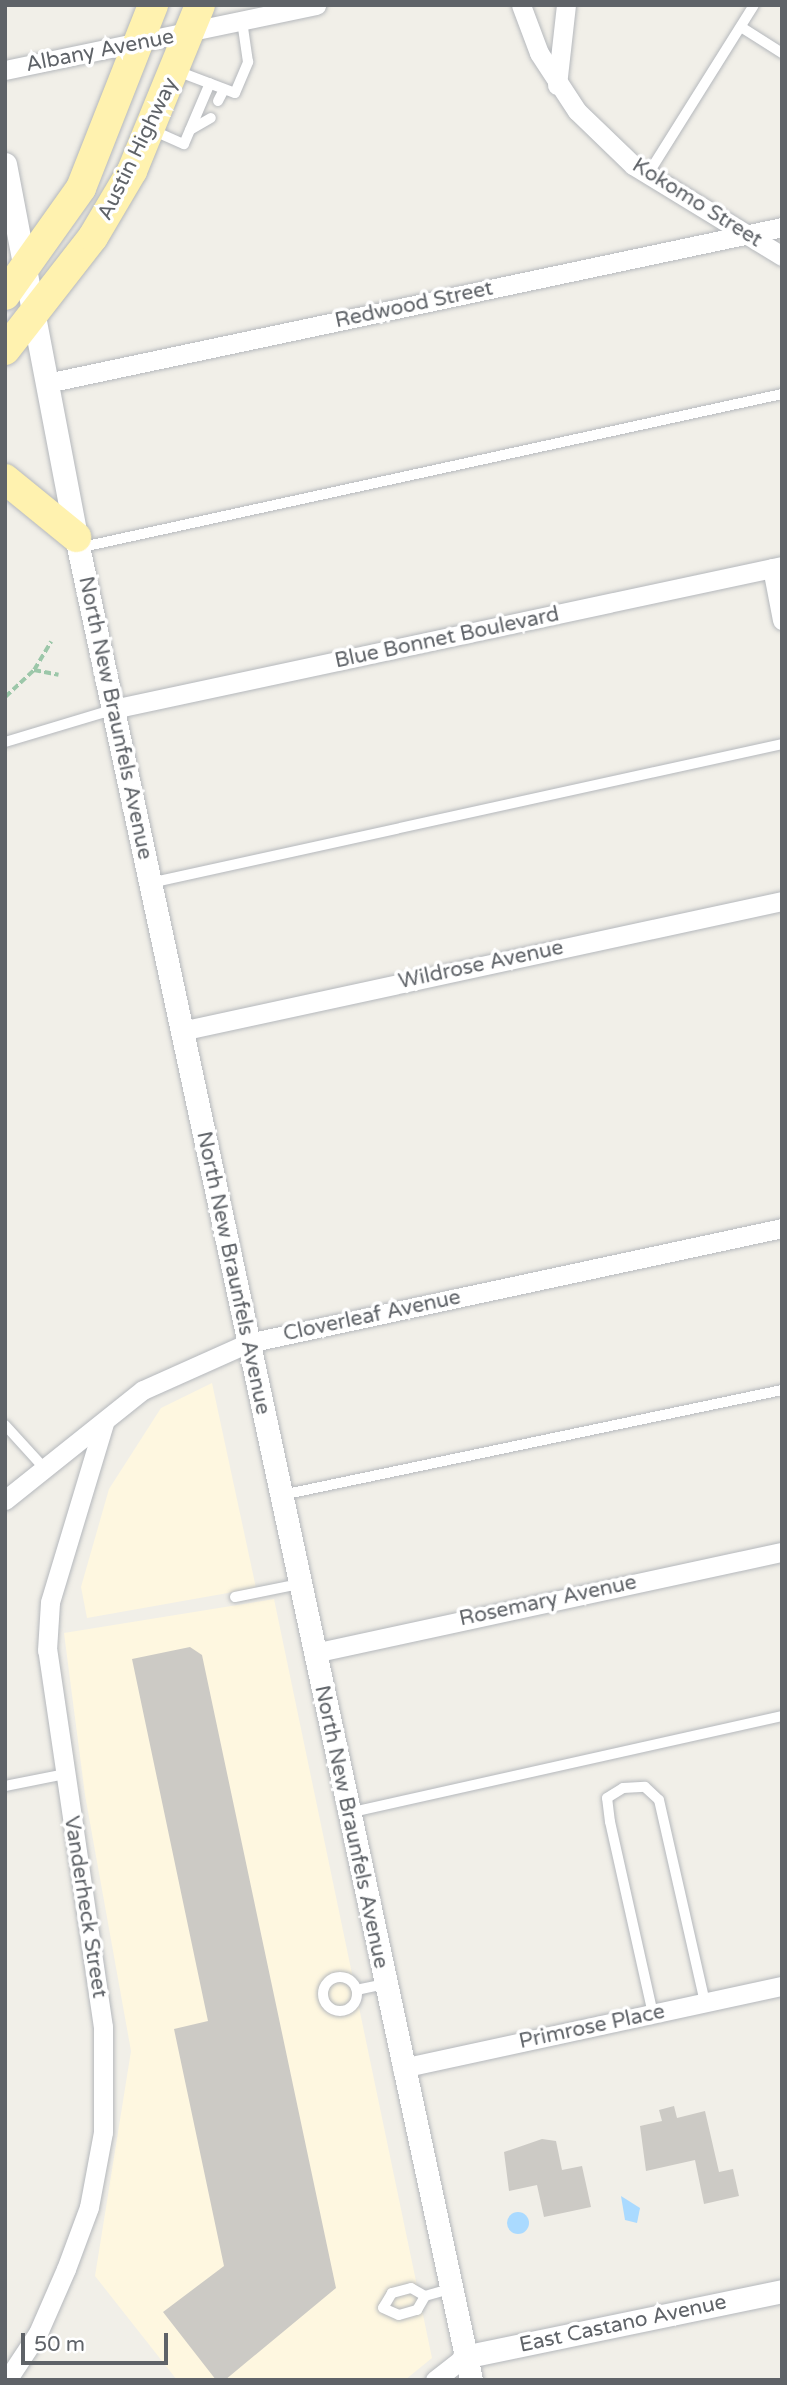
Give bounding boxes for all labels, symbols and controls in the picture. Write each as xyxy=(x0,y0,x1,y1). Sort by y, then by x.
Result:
street label: Albany Avenue xyxy=(24,24,176,78)
street label: Austin Highway xyxy=(93,73,183,225)
street label: Kokomo Street xyxy=(627,153,767,253)
street label: Redwood Street xyxy=(333,276,495,334)
street label: North New Braunfels Avenue xyxy=(73,574,157,862)
street label: Blue Bonnet Boulevard xyxy=(333,602,561,674)
street label: Wildrose Avenue xyxy=(396,935,566,995)
street label: North New Braunfels Avenue xyxy=(191,1129,275,1417)
street label: Cloverleaf Avenue xyxy=(281,1285,463,1347)
street label: Rosemary Avenue xyxy=(457,1570,639,1632)
street label: North New Braunfels Avenue xyxy=(309,1683,393,1971)
street label: Vanderheck Street xyxy=(58,1814,112,2000)
street label: Primrose Place xyxy=(517,1999,667,2055)
street label: East Castano Avenue xyxy=(517,2290,729,2358)
scale bar xyxy=(24,2318,172,2362)
text: 50 m xyxy=(34,2332,85,2357)

